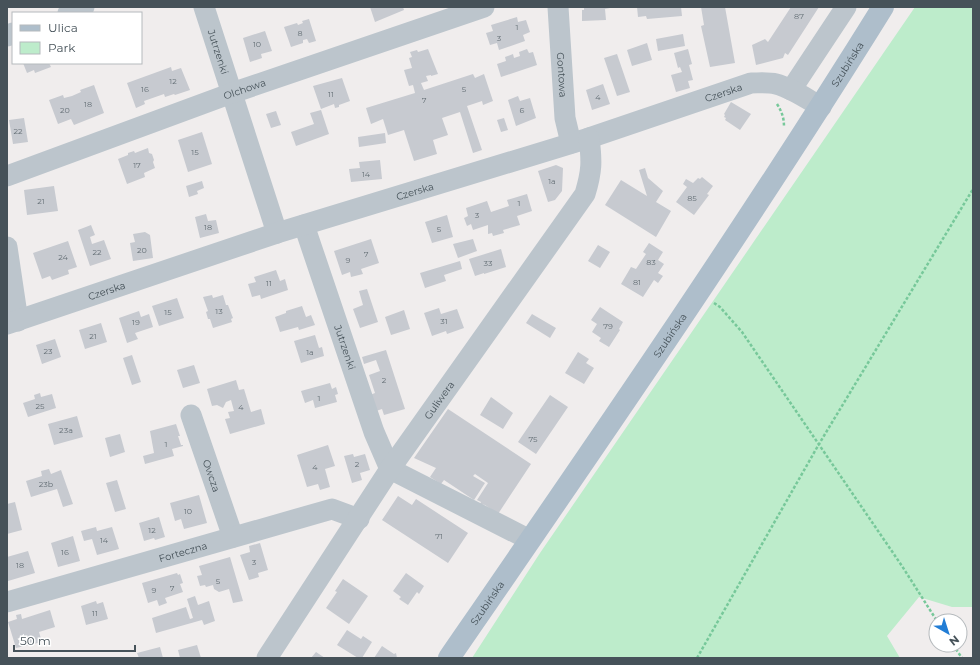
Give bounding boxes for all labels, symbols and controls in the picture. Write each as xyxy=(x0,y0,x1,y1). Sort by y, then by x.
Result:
house number: 87 xyxy=(794,11,804,21)
legend xyxy=(12,12,142,64)
text: Ulica xyxy=(48,20,78,35)
house number: 1 xyxy=(516,22,518,32)
street label: Jutrzenki xyxy=(204,27,231,76)
house number: 8 xyxy=(297,28,303,38)
house number: 3 xyxy=(497,33,502,43)
house number: 10 xyxy=(253,39,261,49)
street label: Szubińska xyxy=(828,39,867,89)
text: Park xyxy=(48,40,76,55)
street label: Gontowa xyxy=(554,52,570,98)
house number: 12 xyxy=(169,76,177,86)
street label: Olchowa xyxy=(222,76,268,103)
street label: Czerska xyxy=(703,80,744,105)
house number: 16 xyxy=(141,84,149,94)
house number: 5 xyxy=(462,84,467,94)
house number: 11 xyxy=(328,89,334,99)
house number: 4 xyxy=(595,92,601,102)
house number: 7 xyxy=(422,95,427,105)
house number: 18 xyxy=(84,99,92,109)
house number: 20 xyxy=(60,105,70,115)
house number: 6 xyxy=(520,105,525,115)
house number: 22 xyxy=(13,126,23,136)
house number: 15 xyxy=(191,147,199,157)
house number: 17 xyxy=(133,160,141,170)
house number: 14 xyxy=(362,169,371,179)
house number: 1a xyxy=(548,176,556,186)
street label: Czerska xyxy=(395,180,435,203)
house number: 85 xyxy=(687,193,697,203)
house number: 21 xyxy=(37,196,45,206)
house number: 1 xyxy=(518,198,520,208)
house number: 3 xyxy=(475,210,480,220)
house number: 18 xyxy=(204,222,212,232)
house number: 5 xyxy=(437,224,442,234)
house number: 20 xyxy=(137,245,147,255)
house number: 22 xyxy=(92,247,102,257)
house number: 7 xyxy=(364,249,369,259)
house number: 24 xyxy=(58,252,69,262)
house number: 9 xyxy=(346,255,351,265)
house number: 83 xyxy=(646,257,656,267)
house number: 33 xyxy=(484,258,493,268)
house number: 81 xyxy=(633,277,641,287)
house number: 11 xyxy=(266,278,272,288)
street label: Czerska xyxy=(86,279,127,303)
house number: 13 xyxy=(215,306,223,316)
house number: 15 xyxy=(164,307,172,317)
street label: Szubińska xyxy=(650,311,690,360)
house number: 31 xyxy=(440,316,448,326)
house number: 19 xyxy=(132,317,140,327)
house number: 79 xyxy=(603,321,613,331)
street label: Jutrzenki xyxy=(331,322,358,371)
house number: 21 xyxy=(89,331,97,341)
house number: 23 xyxy=(43,346,53,356)
house number: 1a xyxy=(306,347,314,357)
house number: 2 xyxy=(382,375,387,385)
street label: Guliwera xyxy=(421,379,457,422)
house number: 1 xyxy=(318,393,320,403)
house number: 25 xyxy=(35,401,45,411)
house number: 4 xyxy=(238,402,244,412)
house number: 23a xyxy=(59,425,73,435)
house number: 75 xyxy=(528,434,538,444)
house number: 1 xyxy=(165,439,167,449)
street label: Owcza xyxy=(200,458,223,494)
house number: 2 xyxy=(355,459,360,469)
house number: 4 xyxy=(312,462,318,472)
house number: 23b xyxy=(39,479,54,489)
house number: 10 xyxy=(184,506,192,516)
house number: 12 xyxy=(148,525,156,535)
house number: 71 xyxy=(435,531,443,541)
house number: 14 xyxy=(100,535,109,545)
street label: Forteczna xyxy=(157,539,209,565)
house number: 16 xyxy=(61,547,69,557)
house number: 3 xyxy=(252,557,257,567)
house number: 18 xyxy=(16,560,24,570)
house number: 5 xyxy=(216,576,221,586)
street label: Szubińska xyxy=(468,578,507,628)
house number: 7 xyxy=(170,583,175,593)
house number: 9 xyxy=(152,585,157,595)
house number: 11 xyxy=(92,608,98,618)
north arrow xyxy=(928,613,968,653)
scale bar xyxy=(14,627,135,653)
text: 50 m xyxy=(20,633,51,648)
text: N xyxy=(946,633,962,649)

